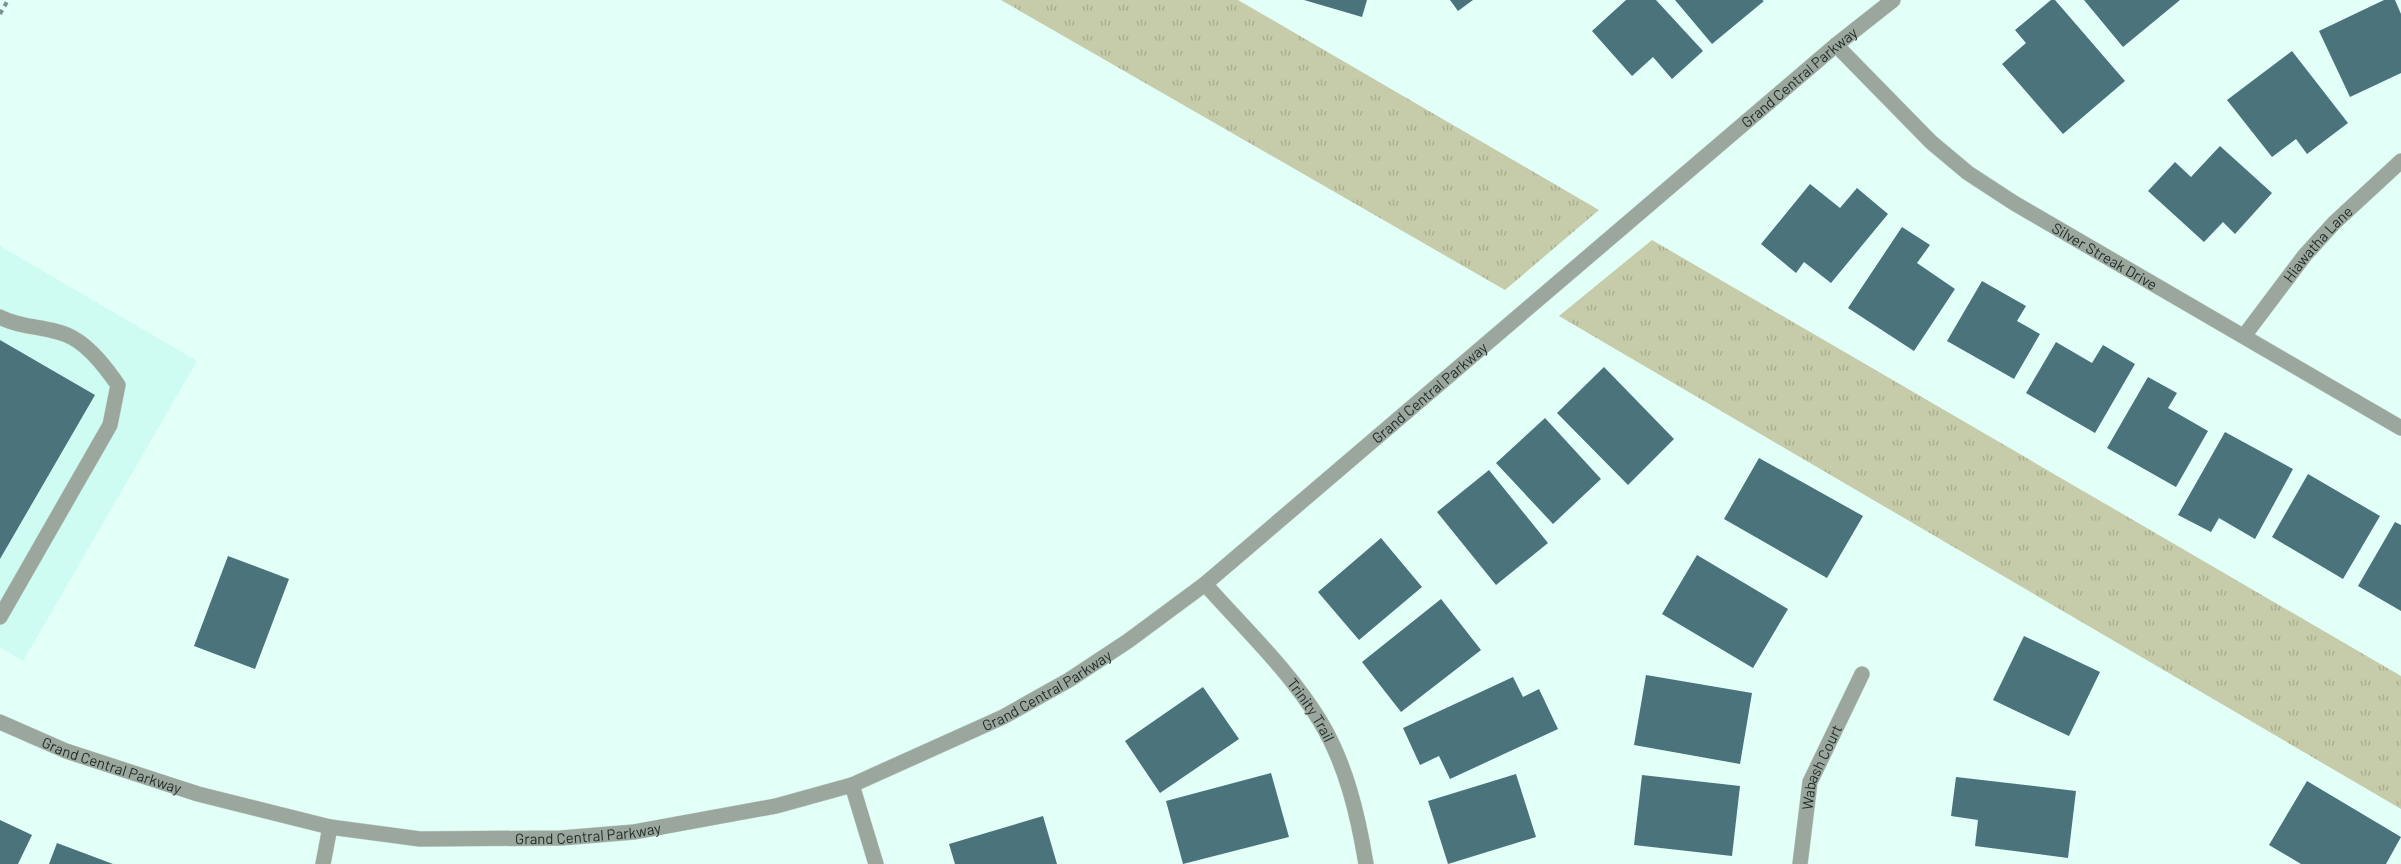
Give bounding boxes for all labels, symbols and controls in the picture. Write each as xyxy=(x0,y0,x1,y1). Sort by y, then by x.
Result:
street label: Grand Central Parkway xyxy=(1737,23,1861,131)
street label: Hiawatha Lane xyxy=(2279,202,2356,285)
street label: Silver Streak Drive xyxy=(2049,218,2161,293)
street label: Grand Central Parkway xyxy=(1368,338,1491,447)
street label: Grand Central Parkway xyxy=(979,646,1115,734)
street label: Trinity Trail xyxy=(1284,674,1339,744)
street label: Wabash Court xyxy=(1798,722,1845,811)
street label: Grand Central Parkway xyxy=(39,733,184,797)
street label: Grand Central Parkway xyxy=(515,818,662,847)

